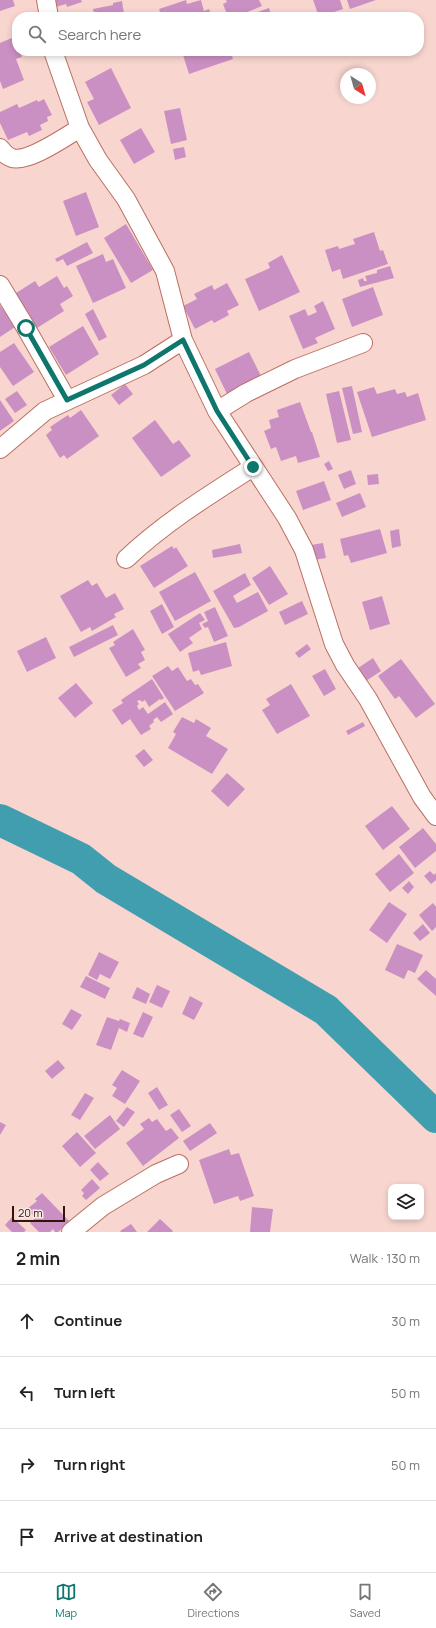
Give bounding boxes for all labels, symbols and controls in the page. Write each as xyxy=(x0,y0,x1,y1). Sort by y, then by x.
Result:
search box xyxy=(12,12,424,56)
icon: search xyxy=(26,23,48,45)
text: Search here xyxy=(58,24,141,45)
north arrow xyxy=(340,68,376,104)
route start xyxy=(17,319,35,337)
route end xyxy=(244,458,262,476)
map controls xyxy=(388,1184,424,1220)
button: layers xyxy=(388,1184,424,1220)
scale bar xyxy=(12,1204,65,1223)
text: 20 m xyxy=(18,1205,43,1220)
text: 2 min xyxy=(16,1247,60,1270)
text: Walk · 130 m xyxy=(350,1249,420,1267)
icon: ahead xyxy=(16,1310,38,1332)
text: Continue xyxy=(54,1310,122,1331)
text: 30 m xyxy=(391,1312,420,1330)
icon: left xyxy=(16,1382,38,1404)
text: Turn left xyxy=(54,1382,116,1403)
text: 50 m xyxy=(391,1384,420,1402)
icon: right xyxy=(16,1454,38,1476)
text: Turn right xyxy=(54,1454,125,1475)
text: 50 m xyxy=(391,1456,420,1474)
icon: arrive xyxy=(16,1526,38,1548)
text: Arrive at destination xyxy=(54,1526,203,1547)
tab: Map xyxy=(55,1581,77,1620)
tab: Directions xyxy=(187,1581,240,1620)
tab: Saved xyxy=(350,1581,381,1620)

